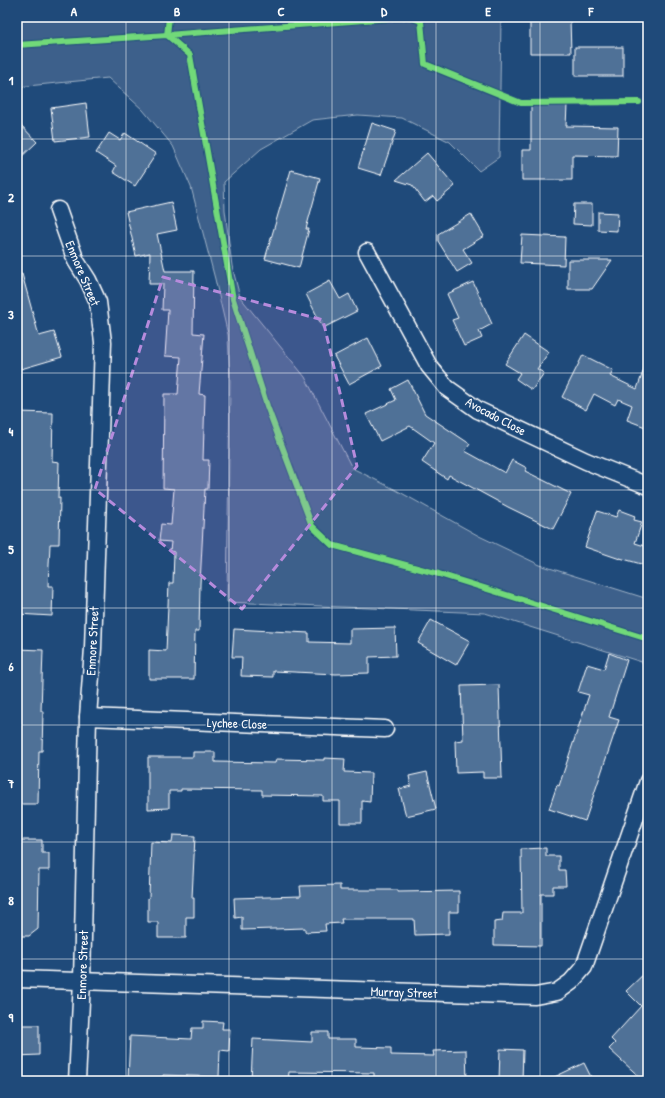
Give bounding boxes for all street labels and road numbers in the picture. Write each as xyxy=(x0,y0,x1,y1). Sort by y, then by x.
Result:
street label: Enmore Street xyxy=(61,238,105,309)
street label: Avocado Close xyxy=(463,393,529,439)
street label: Enmore Street xyxy=(81,605,103,676)
street label: Lychee Close xyxy=(207,713,267,733)
street label: Enmore Street xyxy=(72,930,92,1000)
street label: Murray Street xyxy=(370,982,438,1002)

